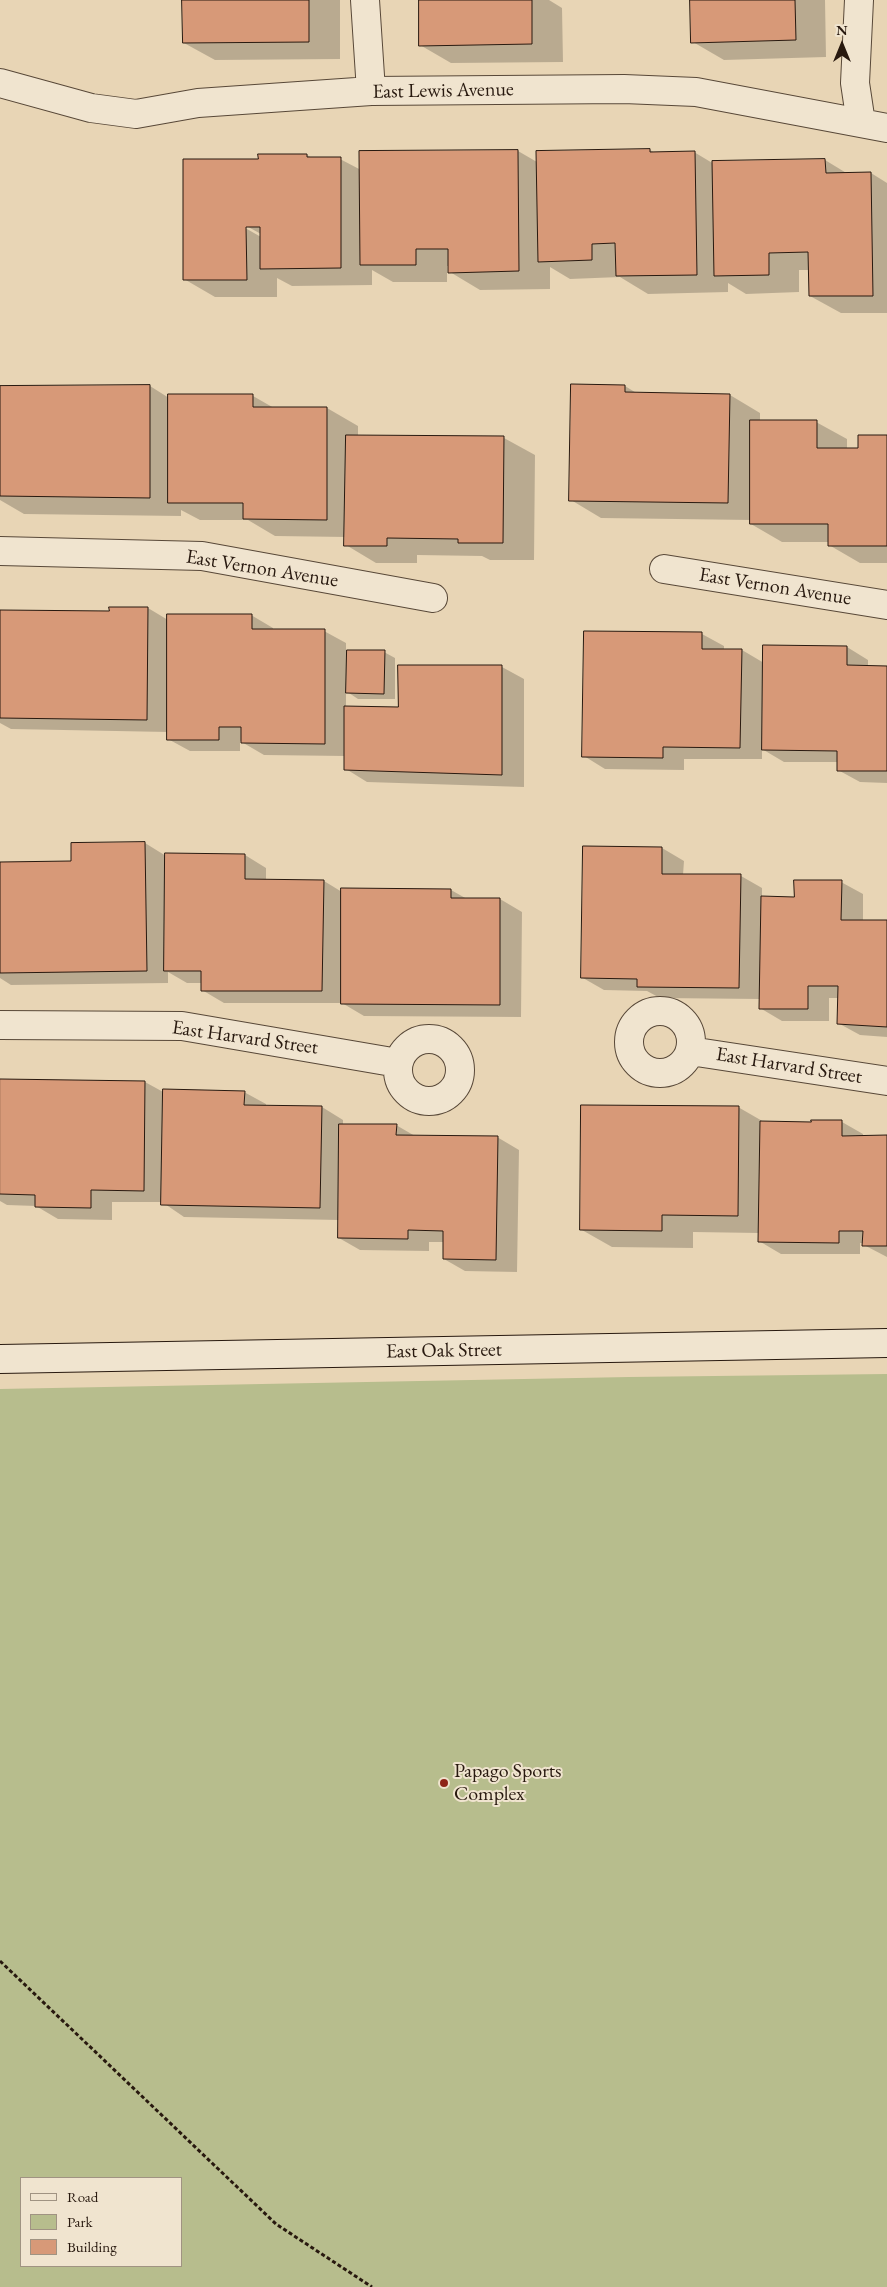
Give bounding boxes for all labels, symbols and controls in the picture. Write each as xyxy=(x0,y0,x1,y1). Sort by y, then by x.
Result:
north arrow xyxy=(817,20,867,70)
text: N xyxy=(836,21,848,39)
street label: East Lewis Avenue xyxy=(372,78,514,104)
street label: East Vernon Avenue xyxy=(184,545,340,593)
street label: East Vernon Avenue xyxy=(697,563,853,611)
street label: East Harvard Street xyxy=(170,1016,320,1060)
street label: East Harvard Street xyxy=(714,1043,864,1089)
street label: East Oak Street xyxy=(386,1338,502,1364)
place label: Papago Sports Complex xyxy=(454,1760,562,1807)
marker: Papago Sports Complex xyxy=(438,1777,450,1789)
legend xyxy=(20,2177,182,2267)
text: Road xyxy=(67,2187,98,2206)
text: Park xyxy=(67,2212,93,2231)
text: Building xyxy=(67,2237,117,2256)

